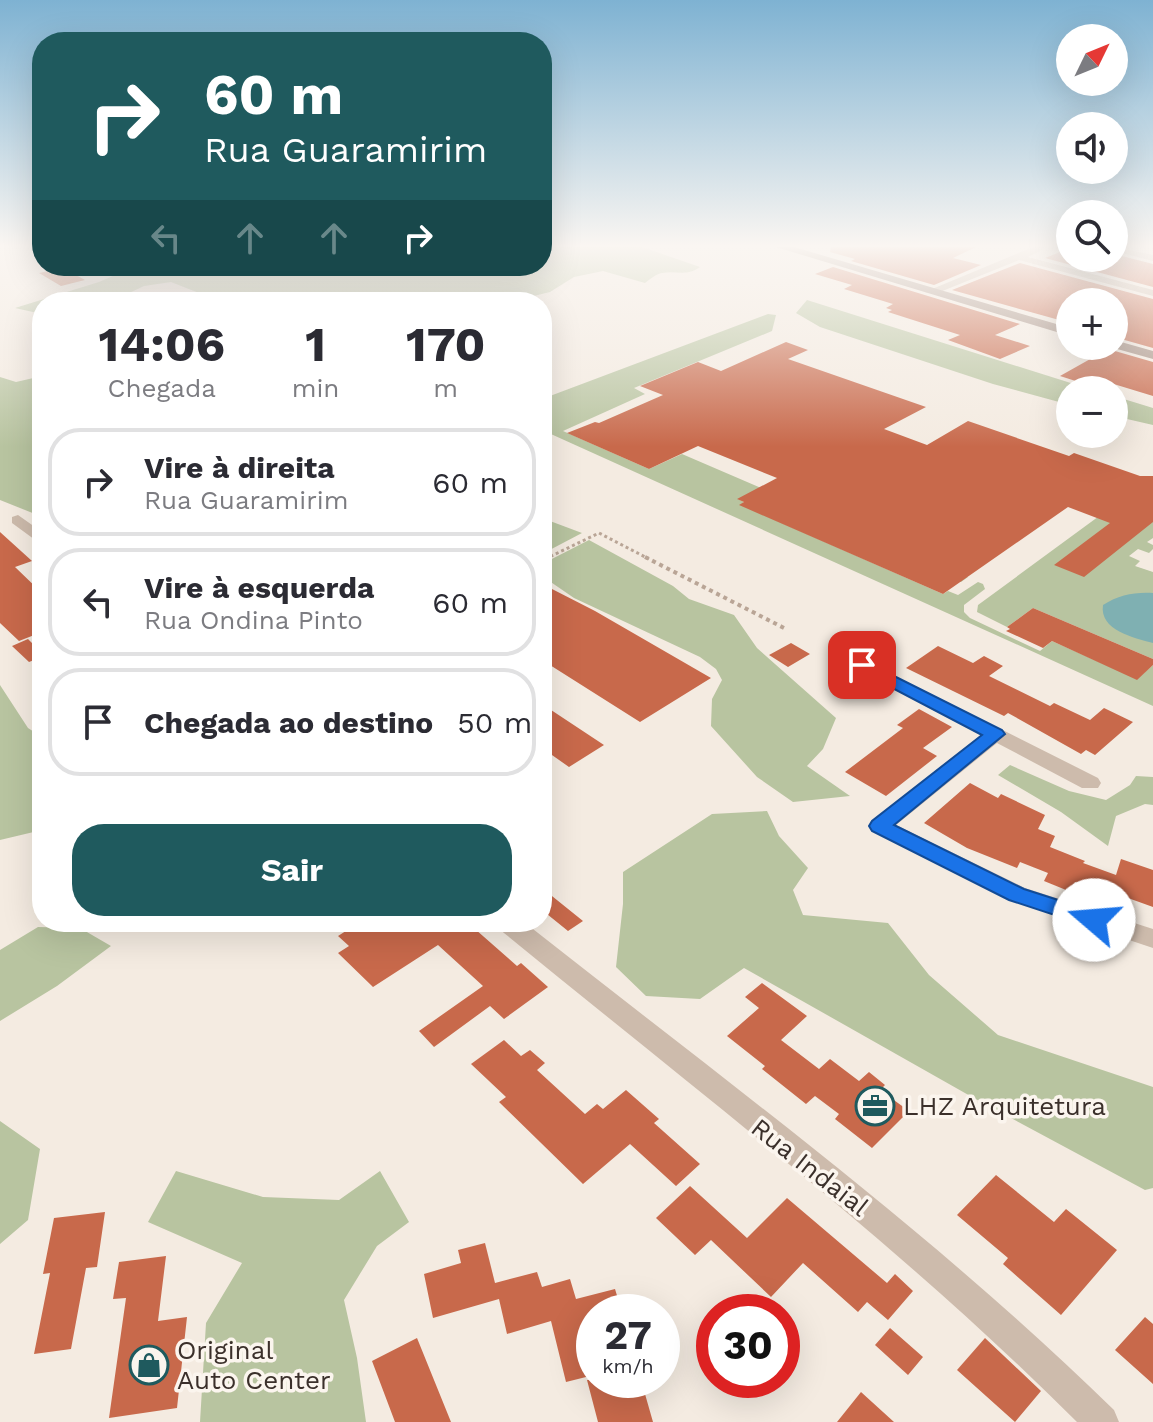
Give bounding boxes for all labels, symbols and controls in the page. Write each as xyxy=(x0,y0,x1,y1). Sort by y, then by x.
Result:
north arrow xyxy=(1056,24,1128,96)
map controls xyxy=(1056,24,1128,448)
text: 60 m xyxy=(204,62,343,128)
icon: right xyxy=(72,64,176,168)
button: sound xyxy=(1056,112,1128,184)
text: Rua Guaramirim xyxy=(204,129,487,171)
button: search xyxy=(1056,200,1128,272)
icon: left xyxy=(144,216,188,260)
icon: ahead xyxy=(228,216,272,260)
icon: ahead xyxy=(312,216,356,260)
icon: right xyxy=(396,216,440,260)
button: + xyxy=(1056,288,1128,360)
text: 14:06 xyxy=(98,316,225,373)
text: 1 xyxy=(305,316,326,373)
text: 170 xyxy=(406,316,485,373)
text: Chegada xyxy=(108,373,216,403)
text: min xyxy=(292,373,339,403)
text: m xyxy=(433,373,458,403)
button: − xyxy=(1056,376,1128,448)
text: Vire à direita xyxy=(144,450,335,485)
icon: right xyxy=(76,460,120,504)
text: 60 m xyxy=(432,465,508,500)
text: Rua Guaramirim xyxy=(144,485,349,515)
text: Vire à esquerda xyxy=(144,570,374,605)
icon: left xyxy=(76,580,120,624)
text: 60 m xyxy=(432,585,508,620)
text: Rua Ondina Pinto xyxy=(144,605,363,635)
pin xyxy=(828,631,896,699)
icon: arrive xyxy=(840,643,884,687)
icon: arrive xyxy=(76,700,120,744)
text: Chegada ao destino xyxy=(144,705,433,740)
text: 50 m xyxy=(457,705,532,740)
button: Sair xyxy=(72,824,512,916)
position arrow xyxy=(1052,878,1136,962)
office icon: LHZ Arquitetura xyxy=(854,1085,896,1127)
place label: LHZ Arquitetura xyxy=(903,1091,1106,1121)
street label: Rua Indaial xyxy=(745,1112,875,1222)
speed limit sign: 30 xyxy=(696,1294,800,1398)
text: 27 xyxy=(604,1312,652,1359)
place label: Original Auto Center xyxy=(177,1335,331,1395)
shop icon: Original Auto Center xyxy=(128,1344,170,1386)
text: km/h xyxy=(602,1354,654,1378)

